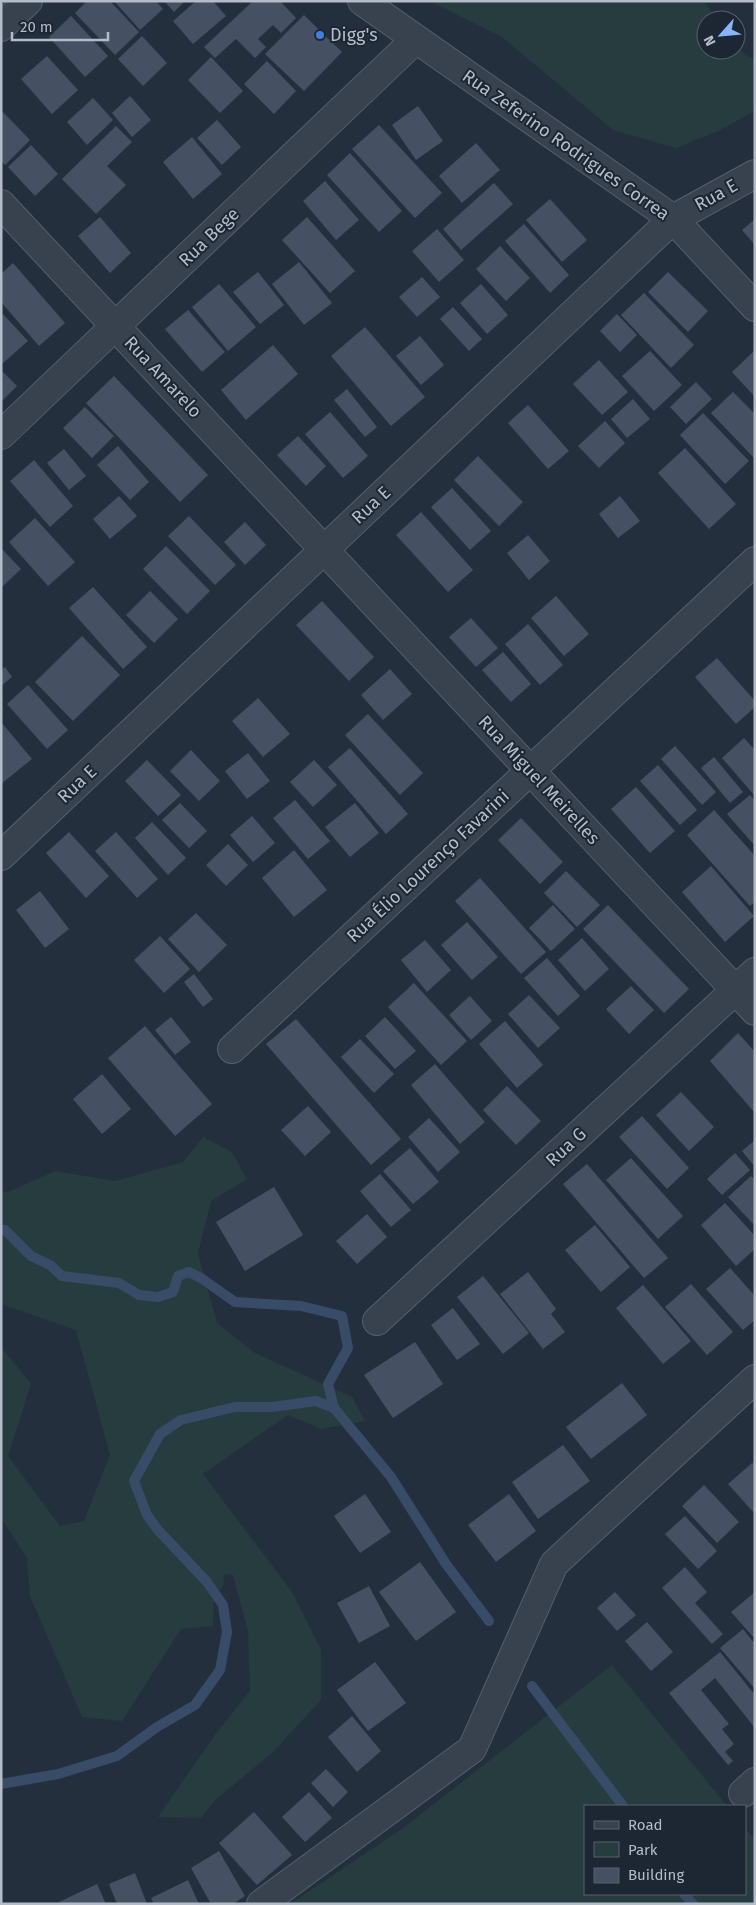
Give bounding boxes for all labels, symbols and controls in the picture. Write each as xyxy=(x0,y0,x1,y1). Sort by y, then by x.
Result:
scale bar xyxy=(12,10,109,42)
north arrow xyxy=(696,10,746,60)
text: 20 m xyxy=(20,18,53,36)
place label: Digg's xyxy=(330,24,378,46)
marker: Digg's xyxy=(314,29,326,41)
text: N xyxy=(700,33,720,49)
street label: Rua Zeferino Rodrigues Correa xyxy=(458,65,674,225)
street label: Rua E xyxy=(691,174,741,216)
street label: Rua Bege xyxy=(174,203,244,271)
street label: Rua Amarelo xyxy=(120,332,206,422)
street label: Rua E xyxy=(347,481,395,529)
street label: Rua Miguel Meirelles xyxy=(474,711,604,849)
street label: Rua E xyxy=(53,760,101,808)
street label: Rua Élio Lourenço Favarini xyxy=(342,784,514,947)
street label: Rua G xyxy=(541,1123,591,1171)
legend xyxy=(584,1805,746,1895)
text: Road xyxy=(628,1816,663,1834)
text: Park xyxy=(628,1841,658,1859)
text: Building xyxy=(628,1866,684,1884)

